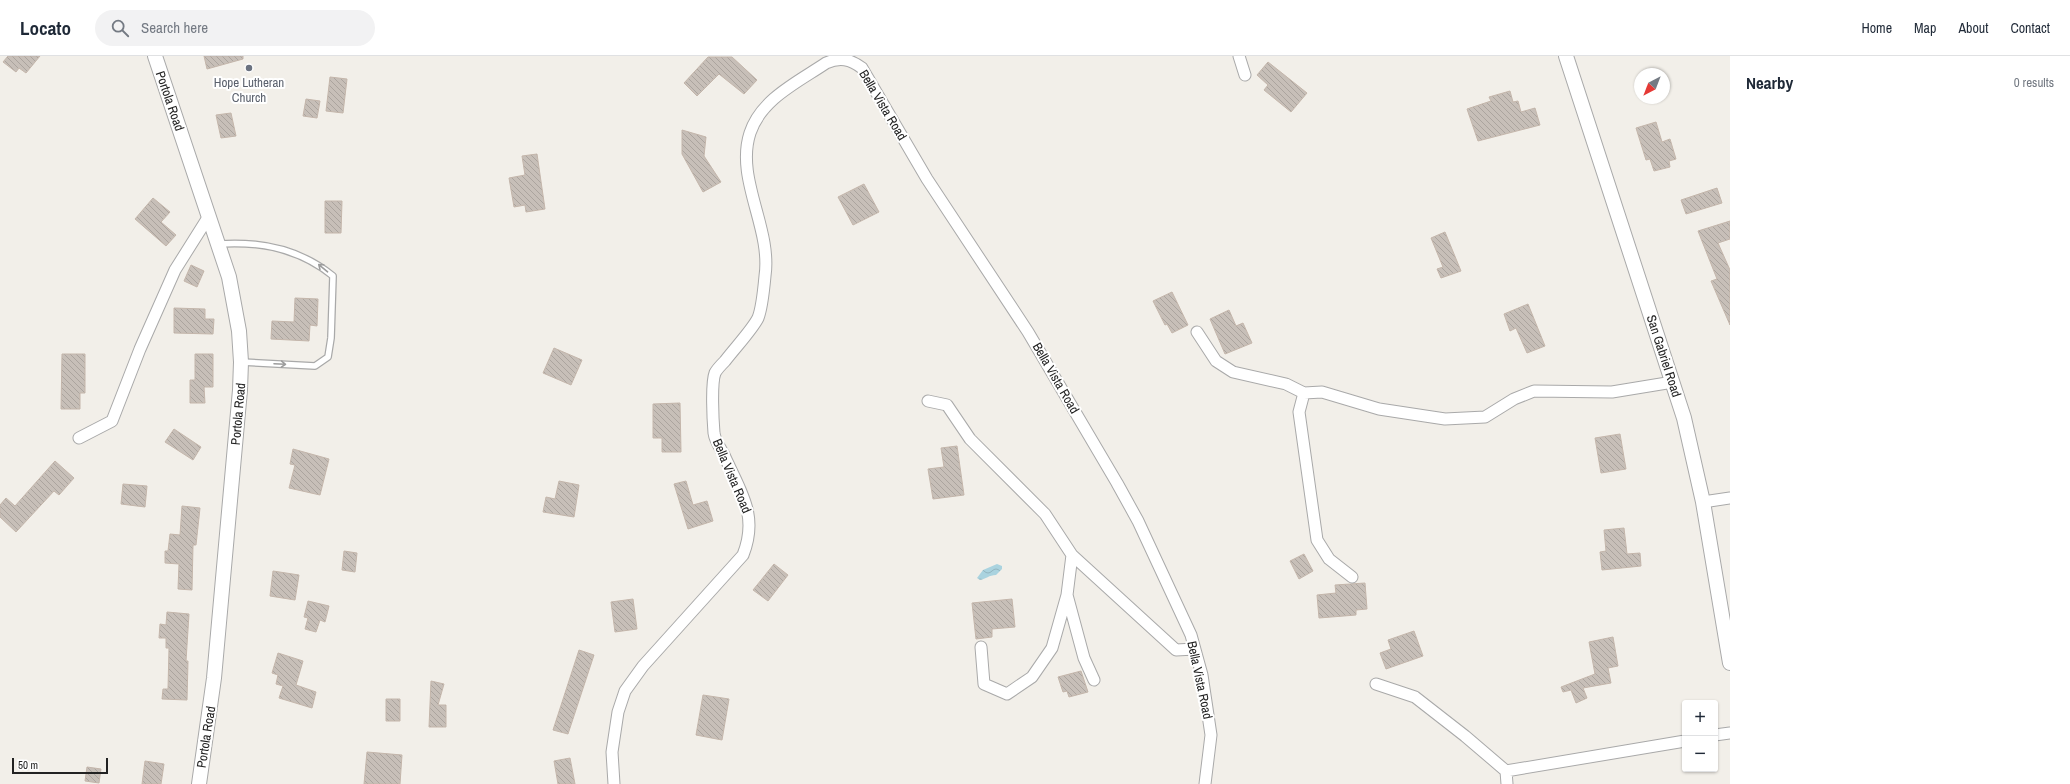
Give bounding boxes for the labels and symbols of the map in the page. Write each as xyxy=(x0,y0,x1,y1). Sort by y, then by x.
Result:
marker: Hope Lutheran Church xyxy=(244,63,254,73)
street label: Bella Vista Road xyxy=(855,67,911,143)
north arrow xyxy=(1634,68,1670,104)
street label: Portola Road xyxy=(152,69,188,133)
place label: Hope Lutheran Church xyxy=(214,74,284,106)
one-way arrow xyxy=(318,263,328,272)
street label: San Gabriel Road xyxy=(1643,313,1685,399)
street label: Bella Vista Road xyxy=(1029,339,1083,417)
one-way arrow xyxy=(273,360,286,368)
street label: Portola Road xyxy=(227,382,249,446)
street label: Bella Vista Road xyxy=(709,436,755,516)
street label: Bella Vista Road xyxy=(1183,639,1217,721)
street label: Portola Road xyxy=(193,705,219,769)
scale bar xyxy=(12,756,108,775)

